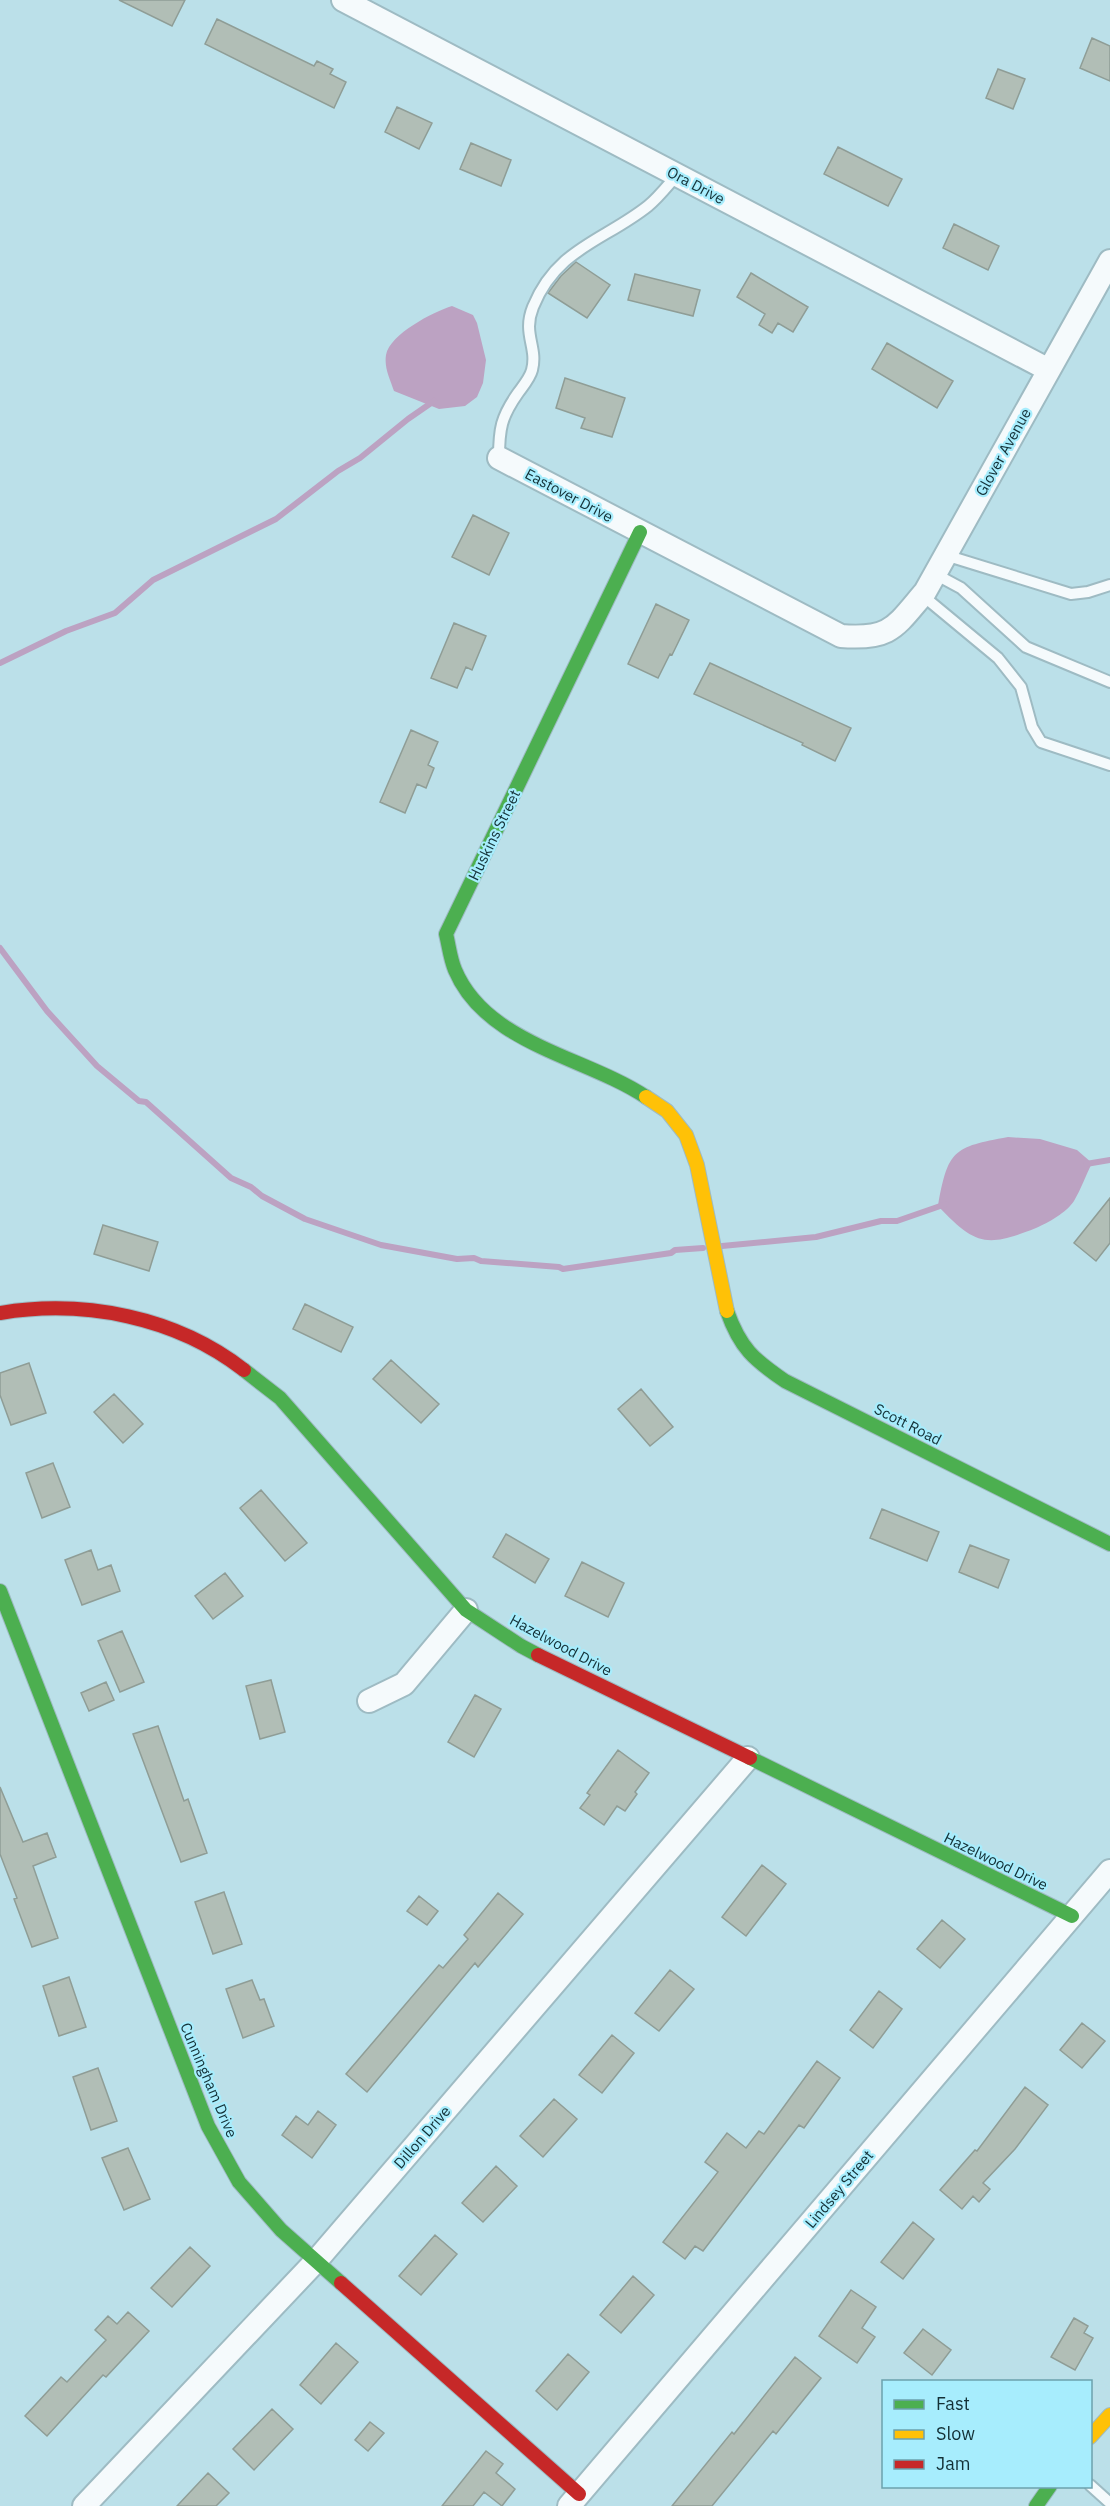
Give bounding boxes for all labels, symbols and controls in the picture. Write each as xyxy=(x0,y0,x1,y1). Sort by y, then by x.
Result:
street label: Ora Drive xyxy=(664,162,728,208)
street label: Glover Avenue xyxy=(971,405,1035,499)
street label: Eastover Drive xyxy=(522,464,616,526)
street label: Huskins Street xyxy=(464,787,524,883)
street label: Scott Road xyxy=(871,1399,945,1449)
street label: Hazelwood Drive xyxy=(507,1610,615,1680)
street label: Hazelwood Drive xyxy=(941,1828,1051,1894)
street label: Cunningham Drive xyxy=(176,2020,242,2140)
street label: Dillon Drive xyxy=(390,2102,454,2172)
street label: Lindsey Street xyxy=(801,2146,877,2232)
legend xyxy=(882,2380,1092,2488)
text: Fast xyxy=(936,2392,970,2415)
text: Slow xyxy=(936,2422,975,2445)
text: Jam xyxy=(936,2452,971,2475)

